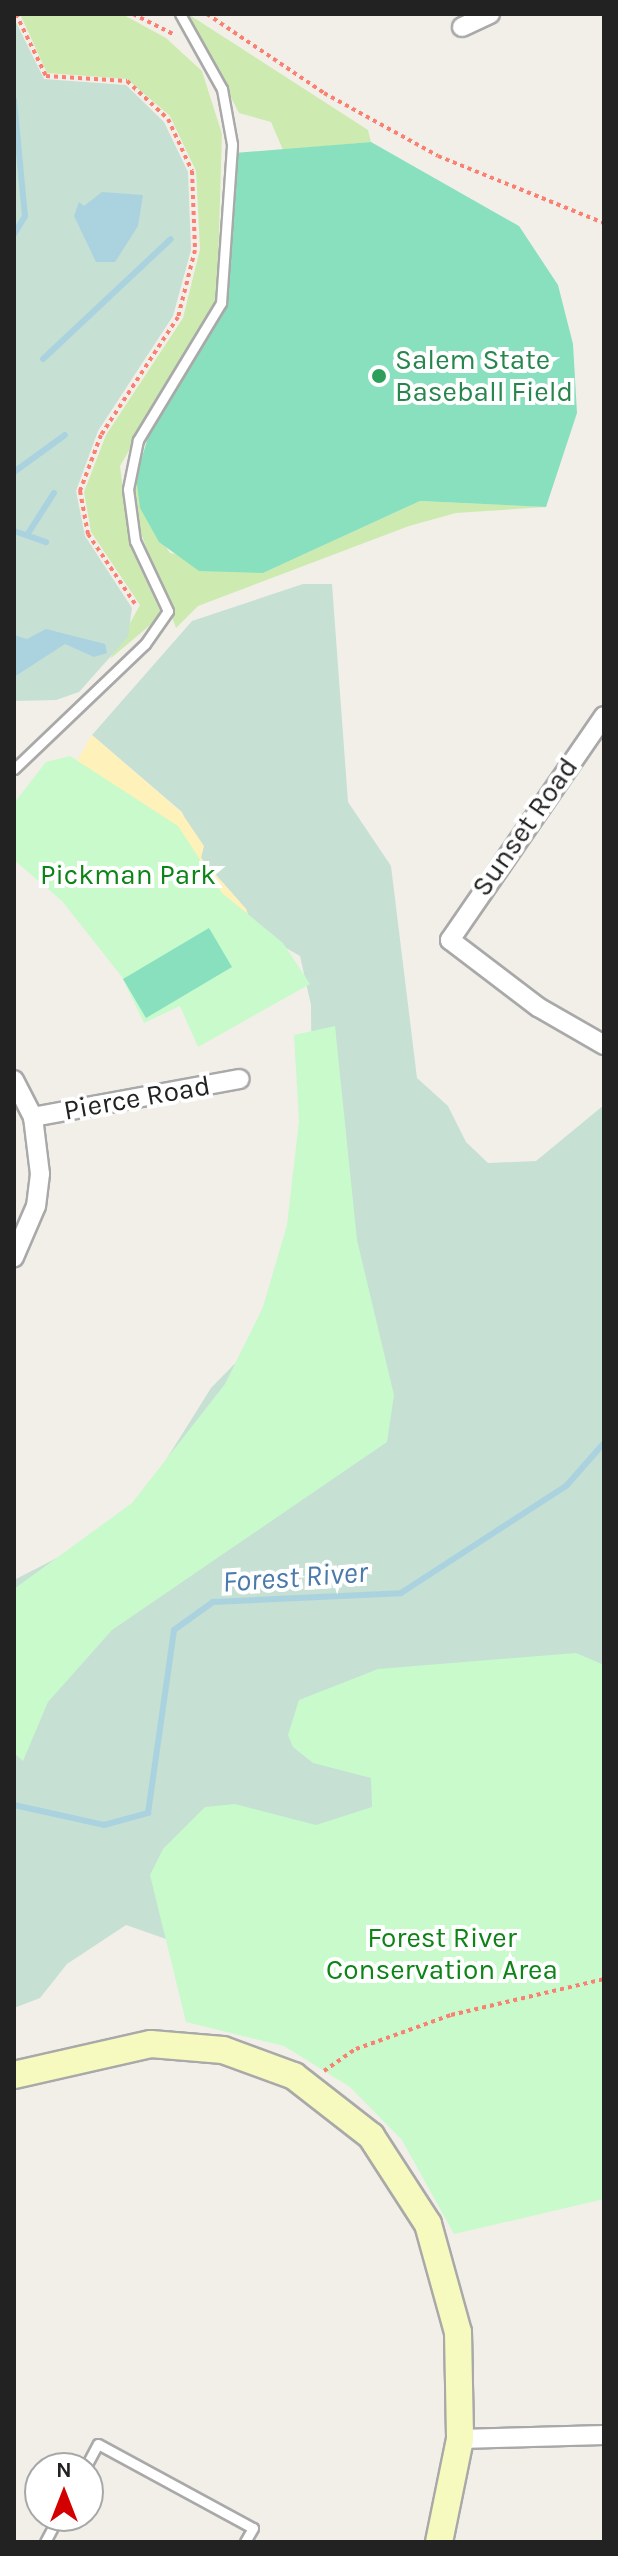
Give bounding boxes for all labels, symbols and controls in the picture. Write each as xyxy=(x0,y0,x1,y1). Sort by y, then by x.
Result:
place label: Salem State Baseball Field xyxy=(395,343,573,409)
marker: Salem State Baseball Field xyxy=(370,367,388,385)
street label: Sunset Road xyxy=(465,751,585,903)
park label: Pickman Park xyxy=(40,858,216,892)
street label: Pierce Road xyxy=(61,1069,213,1127)
water label: Forest River xyxy=(221,1554,369,1600)
park label: Forest River Conservation Area xyxy=(326,1921,558,1987)
north arrow xyxy=(24,2452,104,2532)
text: N xyxy=(56,2457,72,2483)

